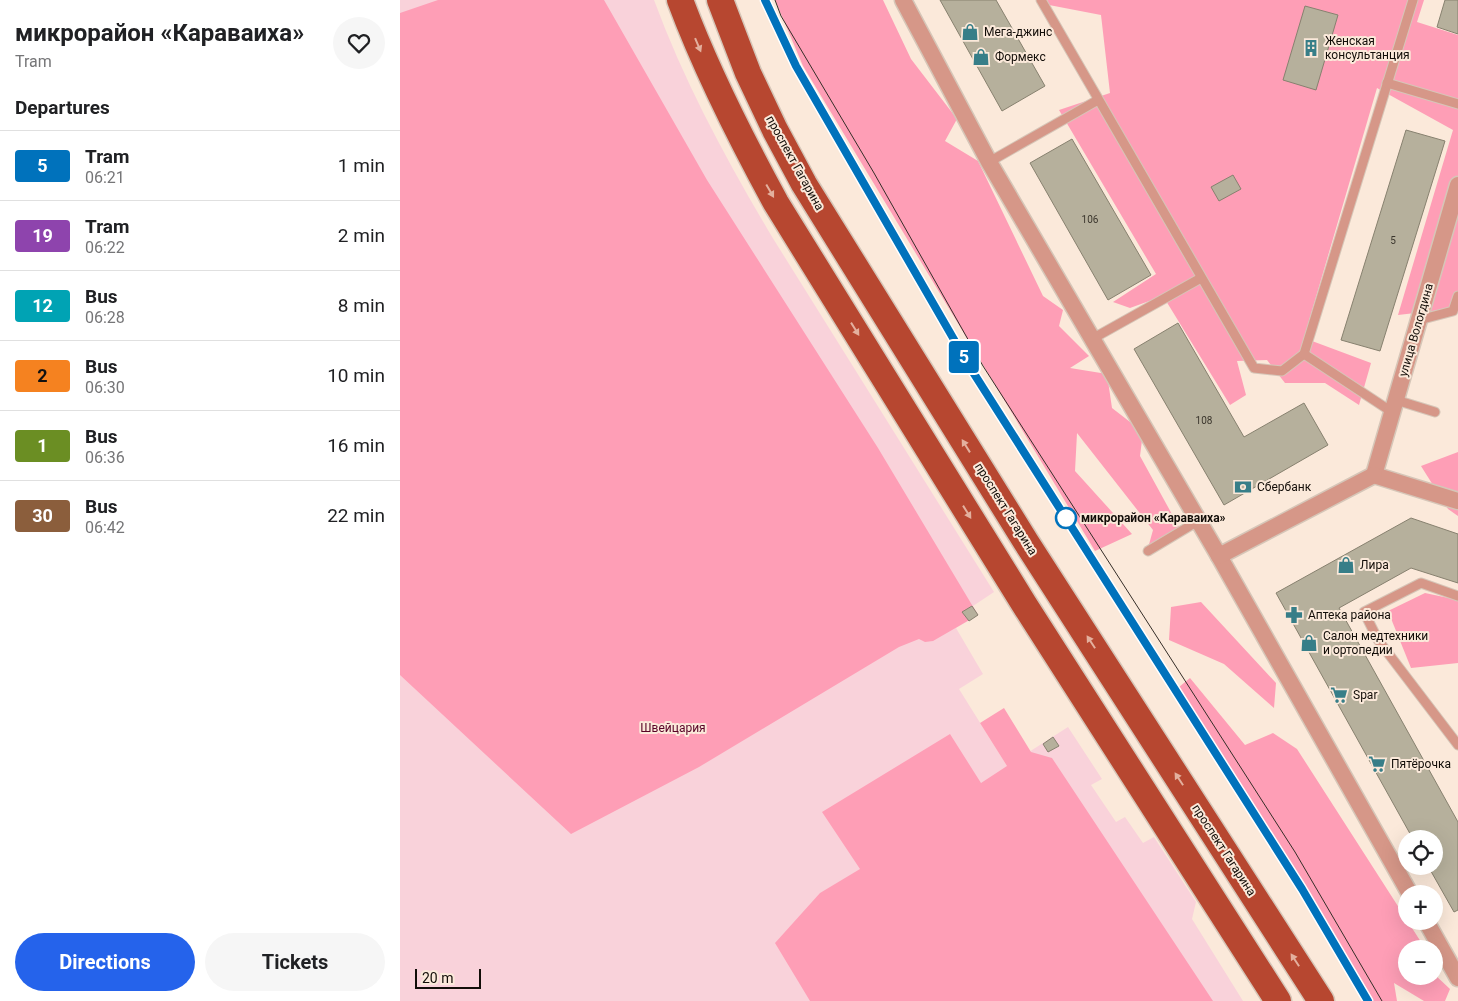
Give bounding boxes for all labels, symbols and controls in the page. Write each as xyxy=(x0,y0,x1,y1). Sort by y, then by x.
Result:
button: heart xyxy=(333,17,385,69)
text: микрорайон «Караваиха» xyxy=(15,19,304,47)
shop icon: Мега-джинс xyxy=(960,22,980,42)
place label: Мега-джинс xyxy=(984,25,1052,39)
place label: Женская консультанция xyxy=(1325,34,1410,62)
one-way arrow xyxy=(695,38,703,52)
building icon: Женская консультанция xyxy=(1301,38,1321,58)
shop icon: Формекс xyxy=(971,47,991,67)
place label: Формекс xyxy=(995,50,1046,64)
text: Tram xyxy=(15,52,52,71)
text: Departures xyxy=(15,96,110,119)
street label: проспект Гагарина xyxy=(763,113,827,213)
text: Tram xyxy=(85,145,129,168)
text: 1 min xyxy=(338,154,385,177)
text: 5 xyxy=(37,155,48,176)
text: 06:21 xyxy=(85,168,125,187)
one-way arrow xyxy=(766,183,774,198)
house number: 106 xyxy=(1082,214,1099,225)
text: Tram xyxy=(85,215,129,238)
text: 2 min xyxy=(338,224,385,247)
text: 19 xyxy=(32,225,53,246)
house number: 5 xyxy=(1390,235,1396,246)
text: 06:22 xyxy=(85,238,125,257)
street label: улица Вологдина xyxy=(1396,282,1436,378)
text: Bus xyxy=(85,285,118,308)
text: 8 min xyxy=(338,294,385,317)
text: 12 xyxy=(32,295,53,316)
text: 06:28 xyxy=(85,308,125,327)
one-way arrow xyxy=(850,323,859,336)
line badge: 5 xyxy=(948,341,980,373)
text: 5 xyxy=(959,346,969,367)
text: Bus xyxy=(85,355,118,378)
text: 10 min xyxy=(327,364,385,387)
text: 2 xyxy=(37,365,48,386)
text: 06:30 xyxy=(85,378,125,397)
house number: 108 xyxy=(1196,415,1213,426)
text: Bus xyxy=(85,425,118,448)
text: 16 min xyxy=(327,434,385,457)
text: 1 xyxy=(37,435,48,456)
one-way arrow xyxy=(962,439,971,452)
text: 06:36 xyxy=(85,448,125,467)
street label: проспект Гагарина xyxy=(972,460,1040,558)
bank icon: Сбербанк xyxy=(1233,477,1253,497)
place label: Сбербанк xyxy=(1257,480,1312,494)
text: Bus xyxy=(85,495,118,518)
text: 22 min xyxy=(327,504,385,527)
text: 30 xyxy=(32,505,53,526)
one-way arrow xyxy=(963,506,972,519)
marker: микрорайон «Караваиха» xyxy=(1055,507,1077,529)
place label: микрорайон «Караваиха» xyxy=(1081,511,1226,525)
text: 06:42 xyxy=(85,518,125,537)
shop icon: Лира xyxy=(1336,555,1356,575)
place label: Лира xyxy=(1360,558,1389,572)
pharmacy icon: Аптека района xyxy=(1284,605,1304,625)
place label: Аптека района xyxy=(1308,608,1391,622)
place label: Салон медтехники и ортопедии xyxy=(1323,629,1428,657)
shop icon: Салон медтехники и ортопедии xyxy=(1299,633,1319,653)
one-way arrow xyxy=(1086,636,1096,649)
supermarket icon: Spar xyxy=(1329,685,1349,705)
place label: Spar xyxy=(1353,688,1377,702)
park label: Швейцария xyxy=(640,721,706,735)
supermarket icon: Пятёрочка xyxy=(1367,754,1387,774)
place label: Пятёрочка xyxy=(1391,757,1451,771)
one-way arrow xyxy=(1174,772,1184,785)
street label: проспект Гагарина xyxy=(1189,802,1259,898)
map controls xyxy=(1398,830,1443,985)
button: locate xyxy=(1398,830,1443,875)
button: + xyxy=(1398,885,1443,930)
button: Directions xyxy=(15,933,195,991)
button: Tickets xyxy=(205,933,385,991)
button: − xyxy=(1398,940,1443,985)
one-way arrow xyxy=(1290,953,1300,967)
scale bar xyxy=(415,966,481,989)
text: 20 m xyxy=(422,970,454,986)

